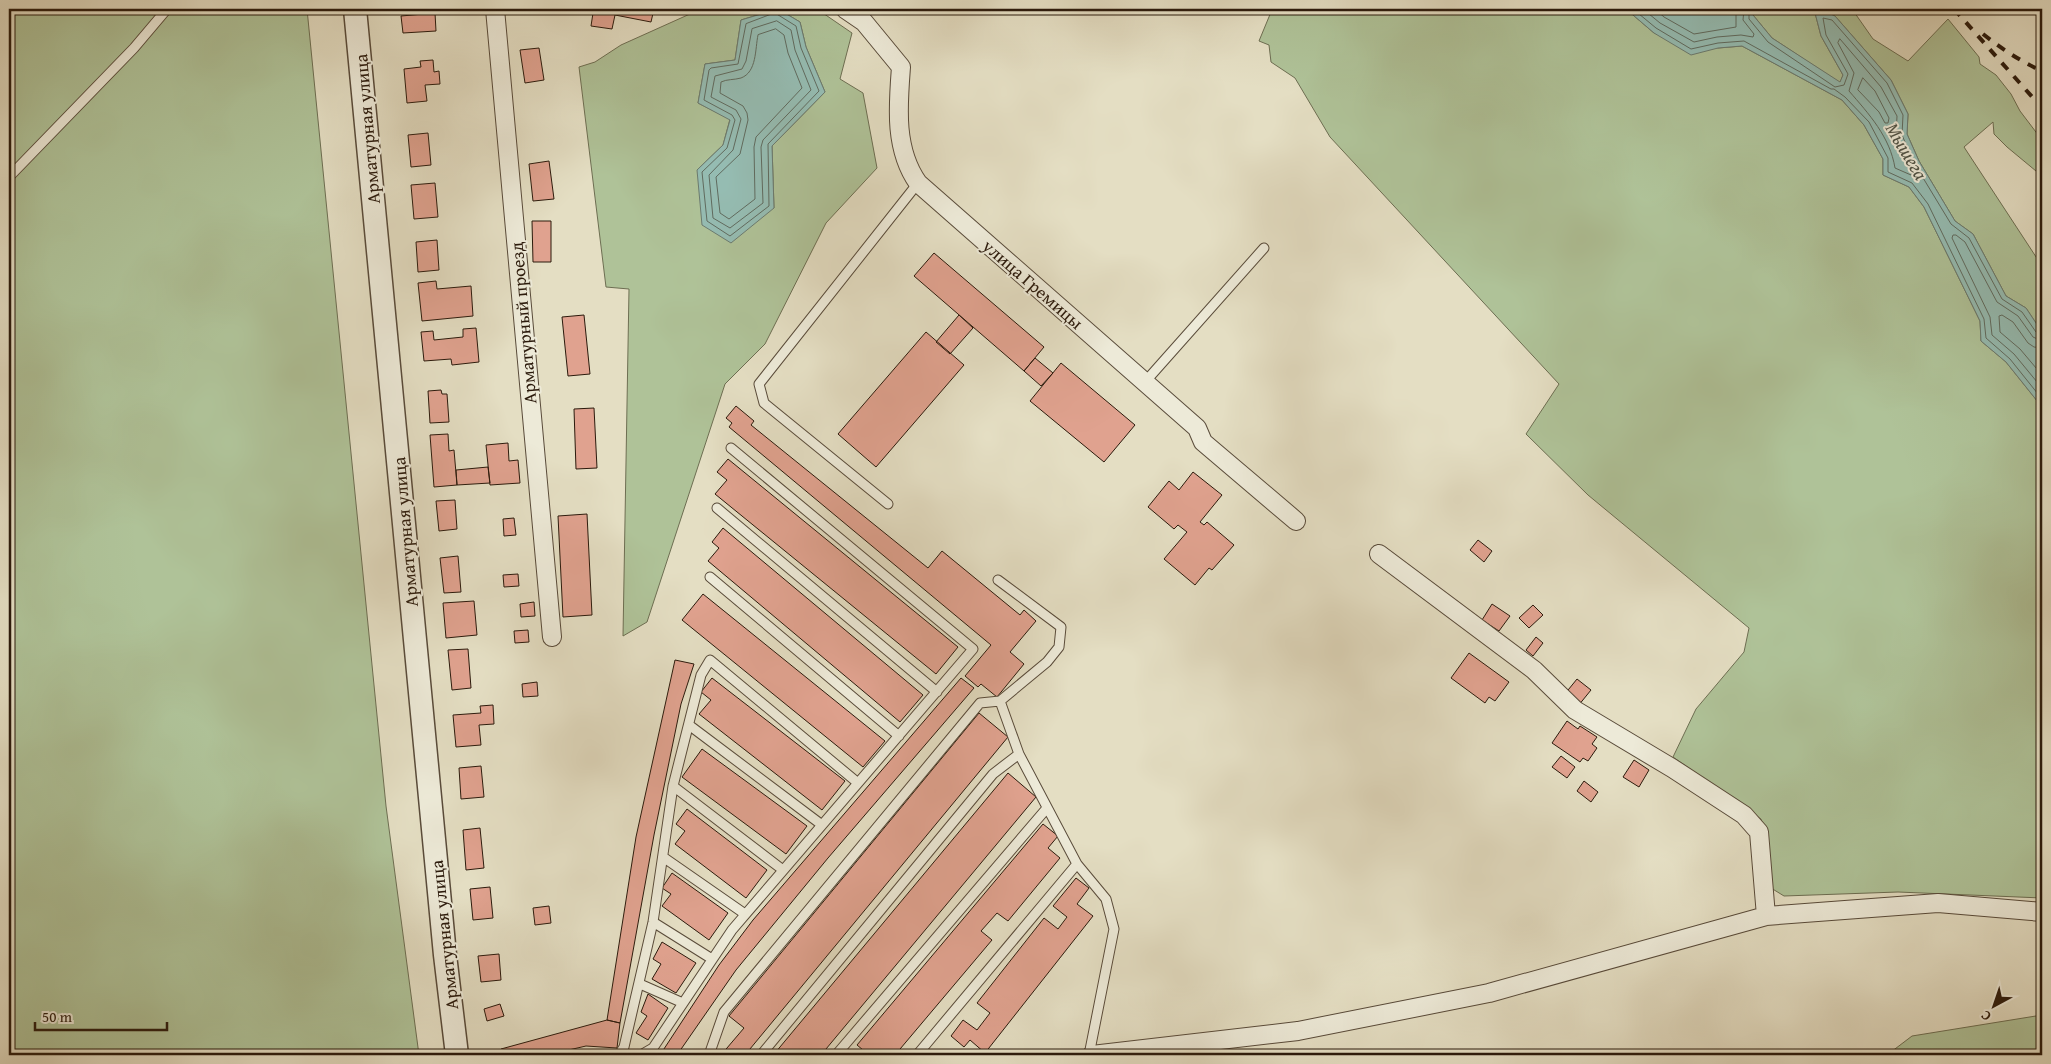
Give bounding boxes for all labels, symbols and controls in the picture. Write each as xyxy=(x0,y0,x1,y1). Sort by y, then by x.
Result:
street label: Арматурная улица xyxy=(347,53,387,205)
water label: Мышега xyxy=(1879,117,1935,185)
street label: улица Гремицы xyxy=(976,232,1090,336)
street label: Арматурный проезд xyxy=(502,241,544,405)
street label: Арматурная улица xyxy=(385,456,425,608)
street label: Арматурная улица xyxy=(423,858,465,1011)
north arrow xyxy=(1968,982,2018,1032)
scale bar xyxy=(35,999,168,1031)
text: 50 m xyxy=(42,1006,73,1027)
text: С xyxy=(1976,1006,1995,1026)

